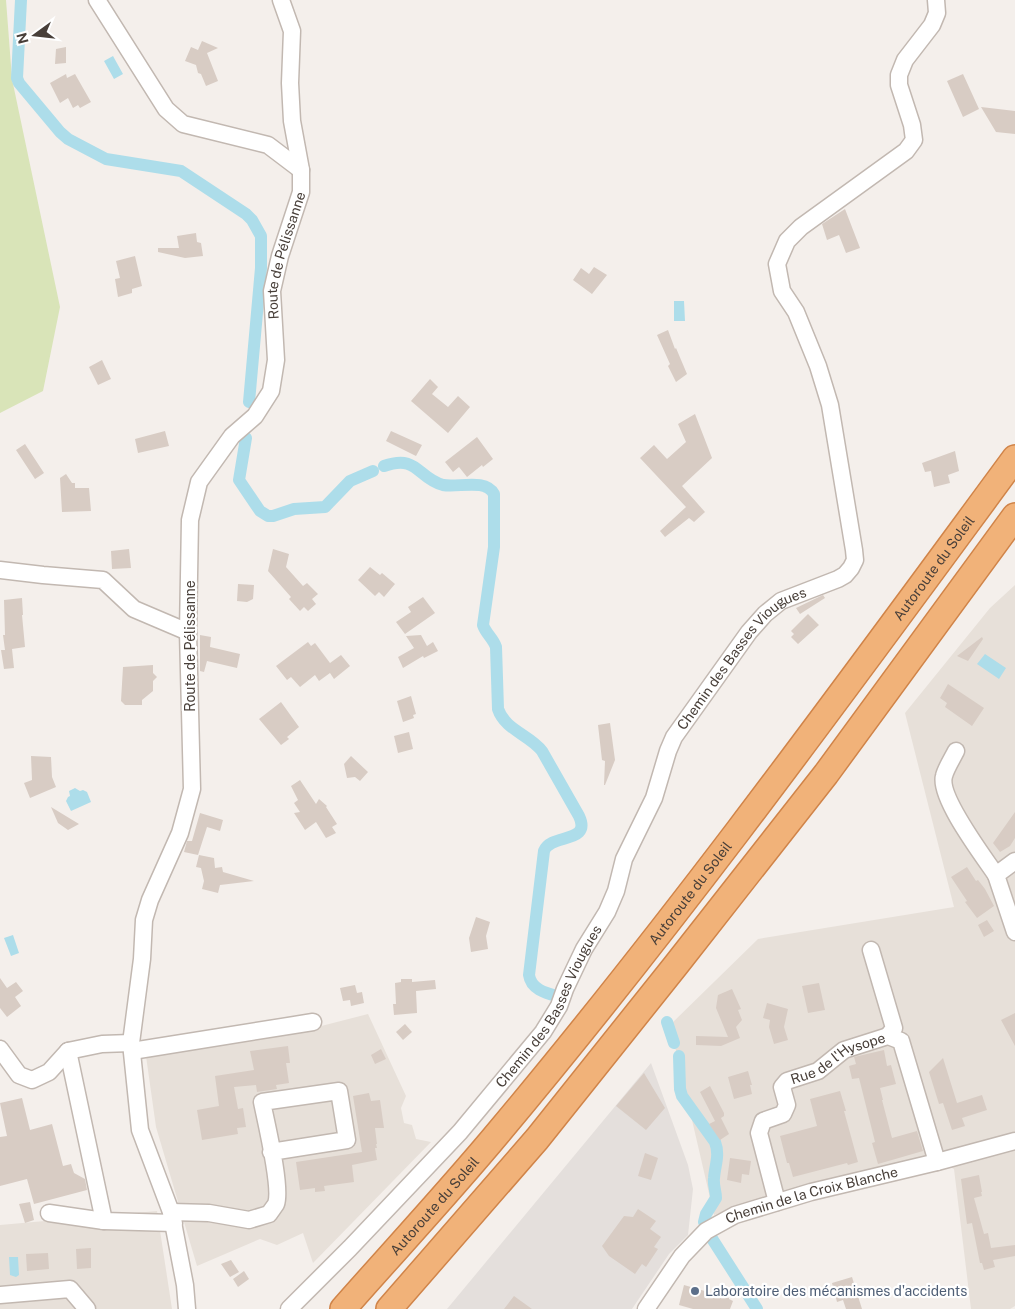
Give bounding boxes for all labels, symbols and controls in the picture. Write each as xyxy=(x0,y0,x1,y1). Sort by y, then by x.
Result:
north arrow xyxy=(10,10,60,60)
text: N xyxy=(13,31,32,46)
street label: Route de Pélissanne xyxy=(264,190,309,320)
street label: Autoroute du Soleil xyxy=(890,513,978,624)
street label: Route de Pélissanne xyxy=(182,580,198,712)
street label: Chemin des Basses Viougues xyxy=(674,584,808,733)
street label: Autoroute du Soleil xyxy=(645,838,735,948)
street label: Chemin des Basses Viougues xyxy=(492,922,605,1091)
street label: Rue de l'Hysope xyxy=(789,1029,887,1087)
street label: Autoroute du Soleil xyxy=(387,1153,482,1258)
street label: Chemin de la Croix Blanche xyxy=(722,1164,899,1227)
place label: Laboratoire des mécanismes d'accidents xyxy=(705,1283,967,1299)
marker: Laboratoire des mécanismes d'accidents xyxy=(689,1285,701,1297)

